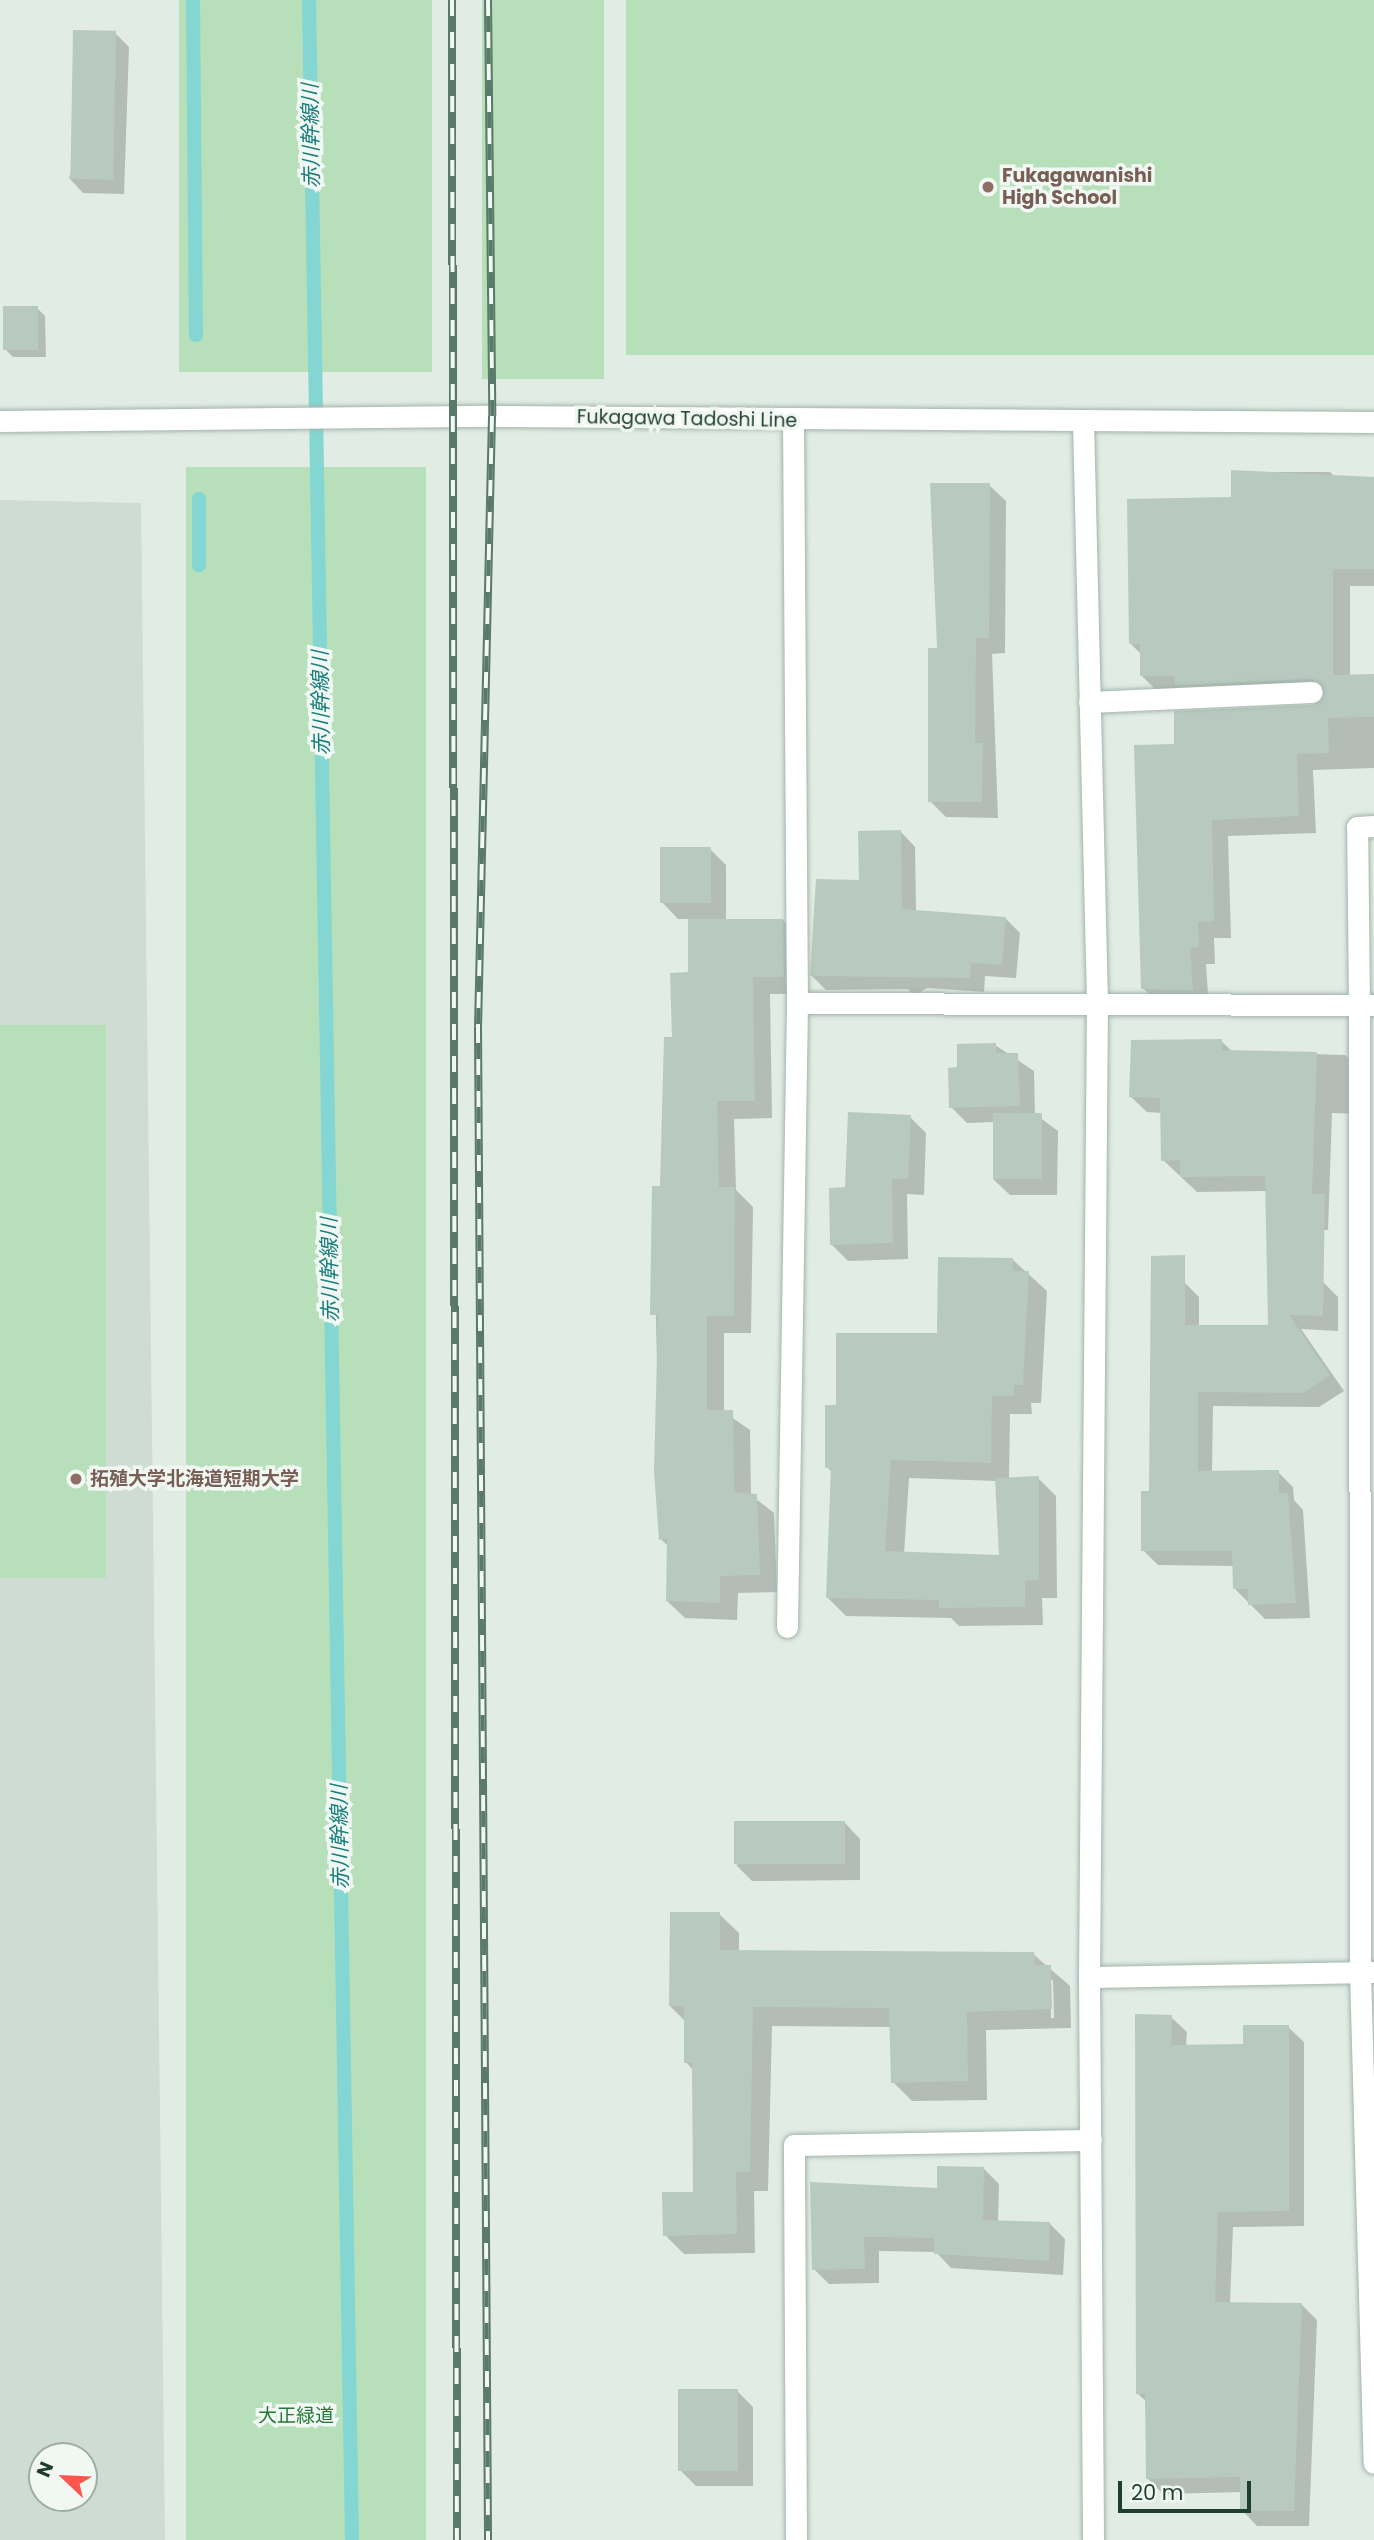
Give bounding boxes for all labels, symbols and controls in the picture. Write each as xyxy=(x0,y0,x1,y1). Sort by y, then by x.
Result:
water label: 赤川幹線川 xyxy=(297,83,325,189)
place label: Fukagawanishi High School xyxy=(1002,165,1152,209)
marker: Fukagawanishi High School xyxy=(980,179,996,195)
street label: Fukagawa Tadoshi Line xyxy=(577,406,797,432)
water label: 赤川幹線川 xyxy=(307,650,335,756)
water label: 赤川幹線川 xyxy=(316,1217,344,1323)
place label: 拓殖大学北海道短期大学 xyxy=(90,1468,299,1490)
marker: 拓殖大学北海道短期大学 xyxy=(68,1471,84,1487)
water label: 赤川幹線川 xyxy=(326,1784,354,1890)
park label: 大正緑道 xyxy=(258,2405,334,2427)
north arrow xyxy=(28,2442,98,2512)
text: N xyxy=(30,2458,60,2481)
scale bar xyxy=(1122,2466,1255,2510)
text: 20 m xyxy=(1131,2478,1184,2507)

